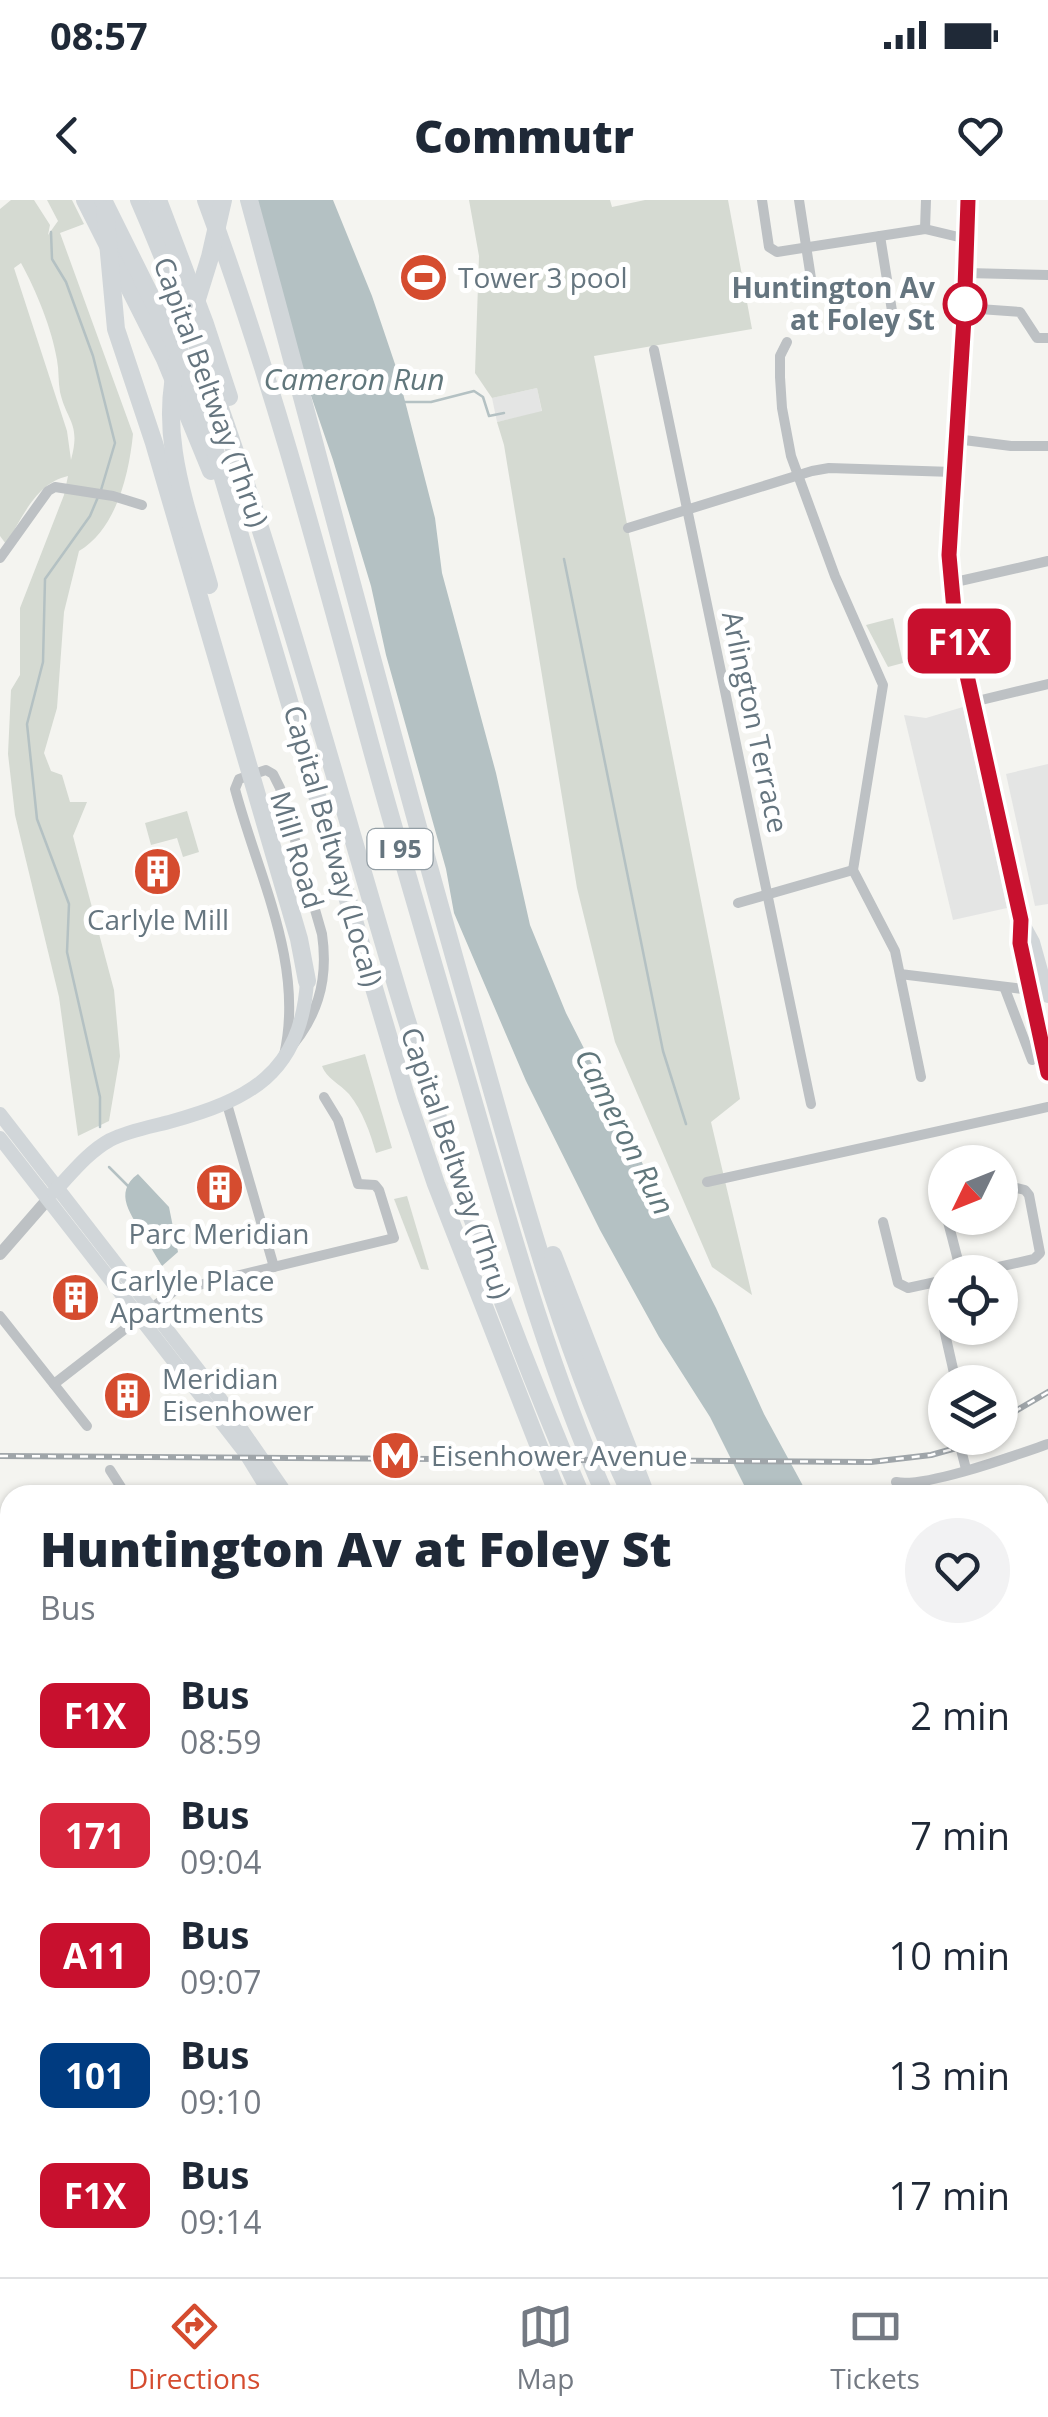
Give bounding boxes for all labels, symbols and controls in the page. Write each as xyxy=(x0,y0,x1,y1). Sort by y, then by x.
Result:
text: 08:57 xyxy=(50,9,148,61)
text: Commutr xyxy=(414,105,634,166)
icon: back xyxy=(40,108,95,163)
icon: heart xyxy=(953,108,1008,163)
street label: Capital Beltway (Thru) xyxy=(145,252,278,532)
sports icon: Tower 3 pool xyxy=(397,252,449,304)
place label: Tower 3 pool xyxy=(458,258,628,296)
place label: Huntington Av at Foley St xyxy=(731,268,935,338)
marker: Huntington Av at Foley St xyxy=(944,283,986,325)
water label: Cameron Run xyxy=(263,358,445,399)
street label: Arlington Terrace xyxy=(714,607,798,836)
line badge: F1X xyxy=(902,608,1016,674)
text: F1X xyxy=(928,618,990,665)
street label: Capital Beltway (Local) xyxy=(276,701,392,991)
street label: Mill Road xyxy=(262,787,334,913)
road number: I 95 xyxy=(368,829,432,869)
building icon: Carlyle Mill xyxy=(132,846,184,898)
place label: Carlyle Mill xyxy=(87,900,229,938)
street label: Capital Beltway (Thru) xyxy=(393,1022,521,1303)
water label: Cameron Run xyxy=(566,1041,685,1221)
north arrow xyxy=(928,1145,1018,1235)
map controls xyxy=(928,1145,1018,1455)
building icon: Parc Meridian xyxy=(193,1161,245,1213)
place label: Parc Meridian xyxy=(129,1214,309,1252)
button: locate xyxy=(928,1255,1018,1345)
place label: Carlyle Place Apartments xyxy=(110,1261,274,1331)
building icon: Carlyle Place Apartments xyxy=(49,1271,101,1323)
place label: Meridian Eisenhower xyxy=(162,1359,314,1429)
button: layers xyxy=(928,1365,1018,1455)
building icon: Meridian Eisenhower xyxy=(101,1369,153,1421)
metro station icon: Eisenhower Avenue xyxy=(370,1430,422,1482)
place label: Eisenhower Avenue xyxy=(431,1436,688,1474)
text: Huntington Av at Foley St xyxy=(40,1516,672,1581)
button: heart xyxy=(905,1518,1010,1623)
text: Bus xyxy=(40,1586,96,1629)
text: Bus xyxy=(180,1668,249,1720)
text: 2 min xyxy=(910,1689,1010,1741)
text: F1X xyxy=(64,1692,126,1739)
text: 08:59 xyxy=(180,1720,262,1763)
text: Bus xyxy=(180,1788,249,1840)
text: 7 min xyxy=(910,1809,1010,1861)
text: 171 xyxy=(65,1812,125,1859)
text: 09:04 xyxy=(180,1840,262,1883)
text: Bus xyxy=(180,1908,249,1960)
text: 10 min xyxy=(889,1929,1010,1981)
text: A11 xyxy=(63,1932,127,1979)
text: 09:07 xyxy=(180,1960,262,2003)
text: Bus xyxy=(180,2028,249,2080)
text: 13 min xyxy=(889,2049,1010,2101)
text: 101 xyxy=(65,2052,125,2099)
text: 09:10 xyxy=(180,2080,262,2123)
text: Bus xyxy=(180,2148,249,2200)
text: 17 min xyxy=(889,2169,1010,2221)
text: F1X xyxy=(64,2172,126,2219)
text: 09:14 xyxy=(180,2200,262,2243)
tab: Directions xyxy=(128,2299,260,2397)
tab: Map xyxy=(516,2299,574,2397)
tab: Tickets xyxy=(830,2299,920,2397)

